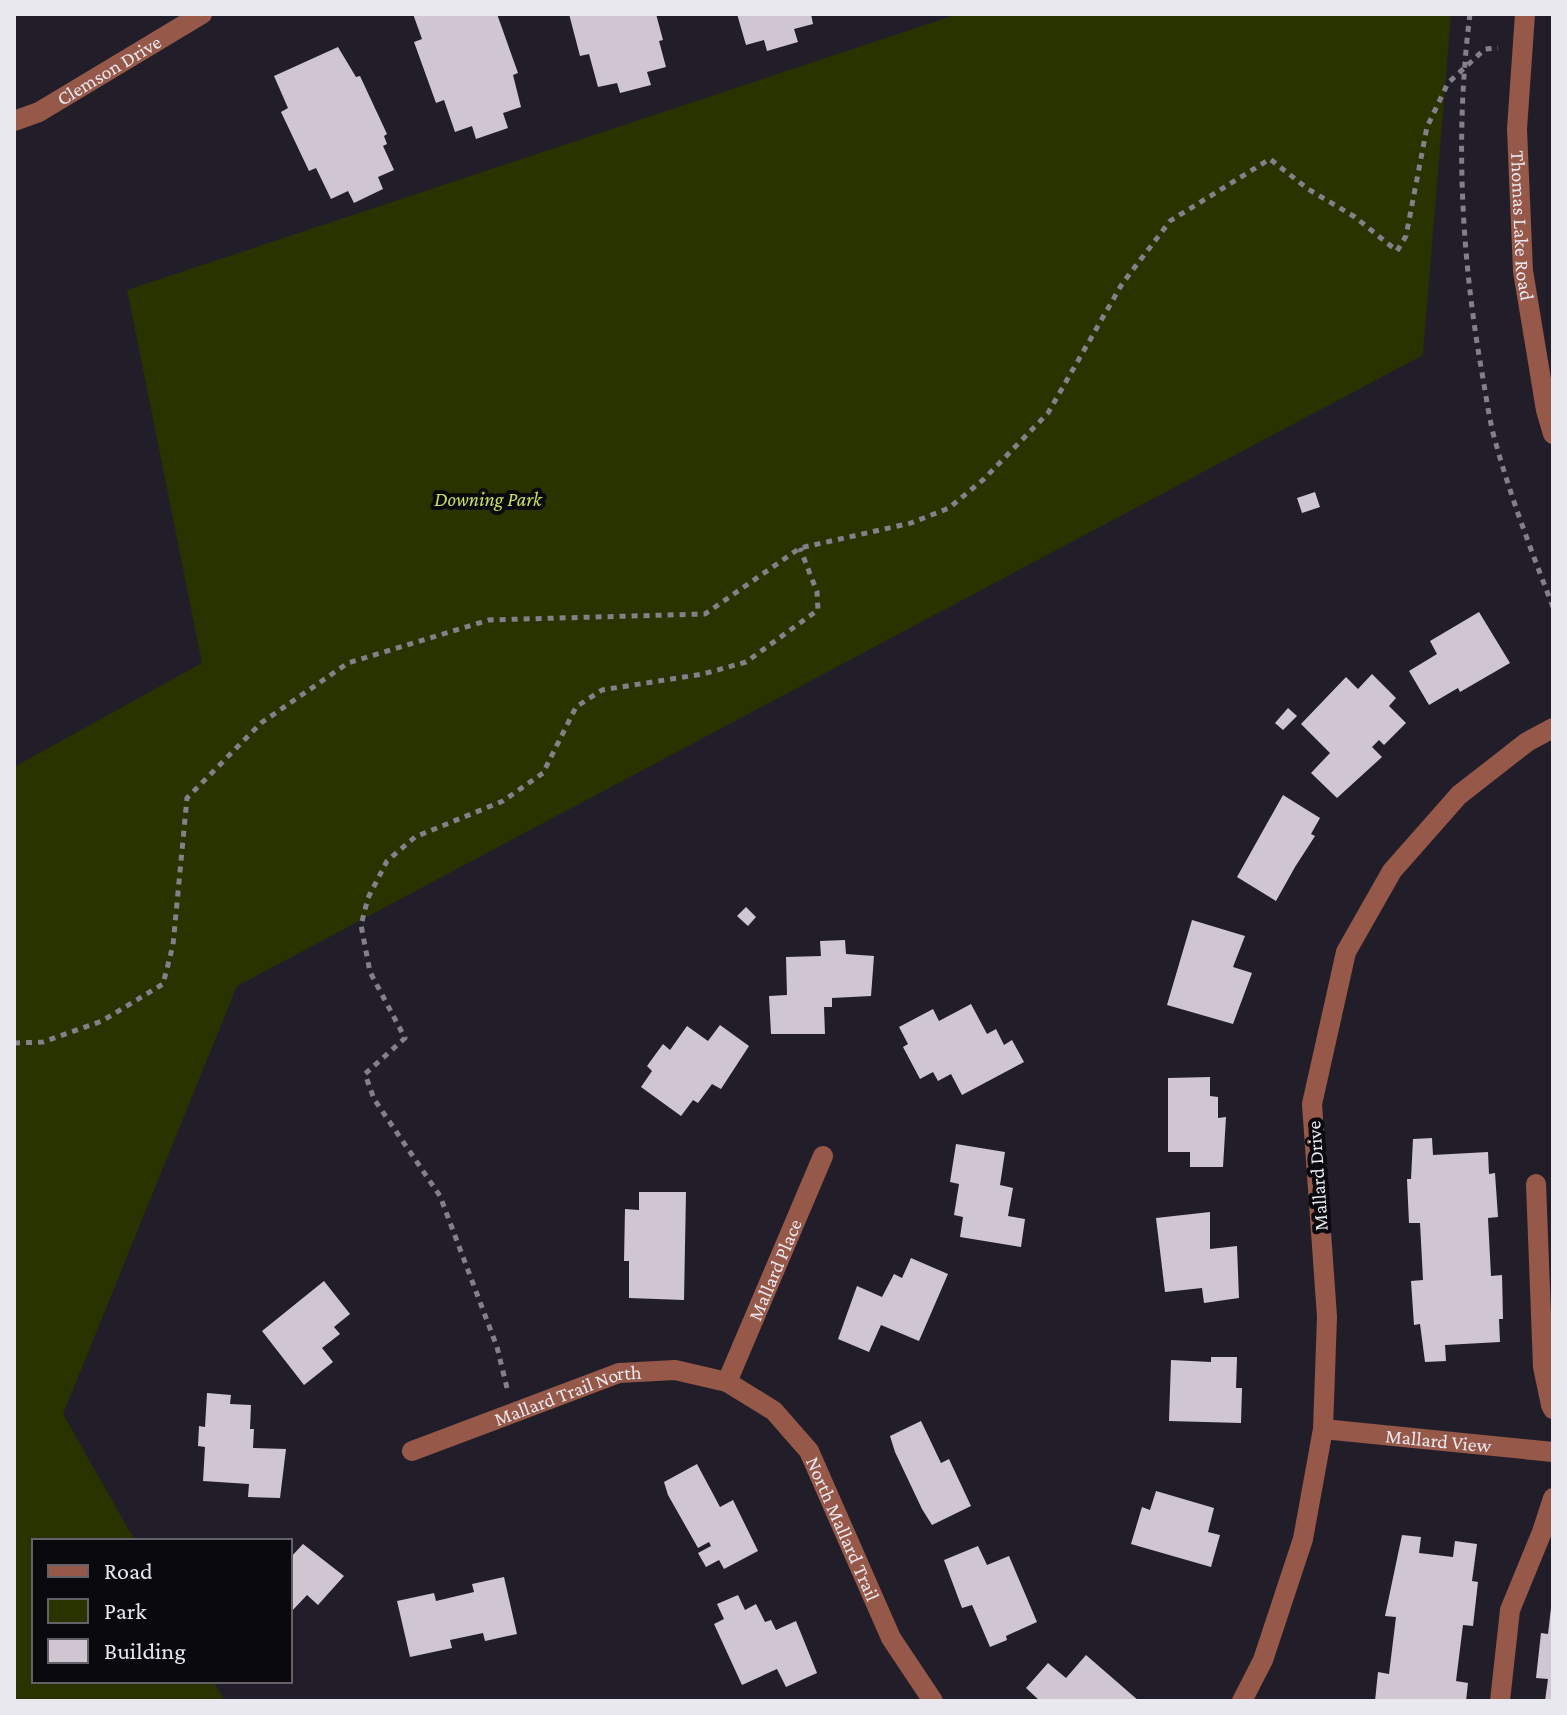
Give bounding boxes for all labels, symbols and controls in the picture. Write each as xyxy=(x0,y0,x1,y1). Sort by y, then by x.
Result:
street label: Clemson Drive xyxy=(53,30,165,110)
street label: Thomas Lake Road xyxy=(1507,150,1539,303)
park label: Downing Park xyxy=(434,488,543,511)
street label: Mallard Drive xyxy=(1302,1120,1332,1232)
street label: Mallard Place xyxy=(743,1215,806,1324)
street label: Mallard Trail North xyxy=(491,1361,642,1430)
street label: Mallard View xyxy=(1384,1424,1493,1457)
street label: North Mallard Trail xyxy=(802,1453,884,1604)
legend xyxy=(32,1539,292,1683)
text: Road xyxy=(104,1557,153,1584)
text: Park xyxy=(104,1597,147,1624)
text: Building xyxy=(104,1637,186,1664)

